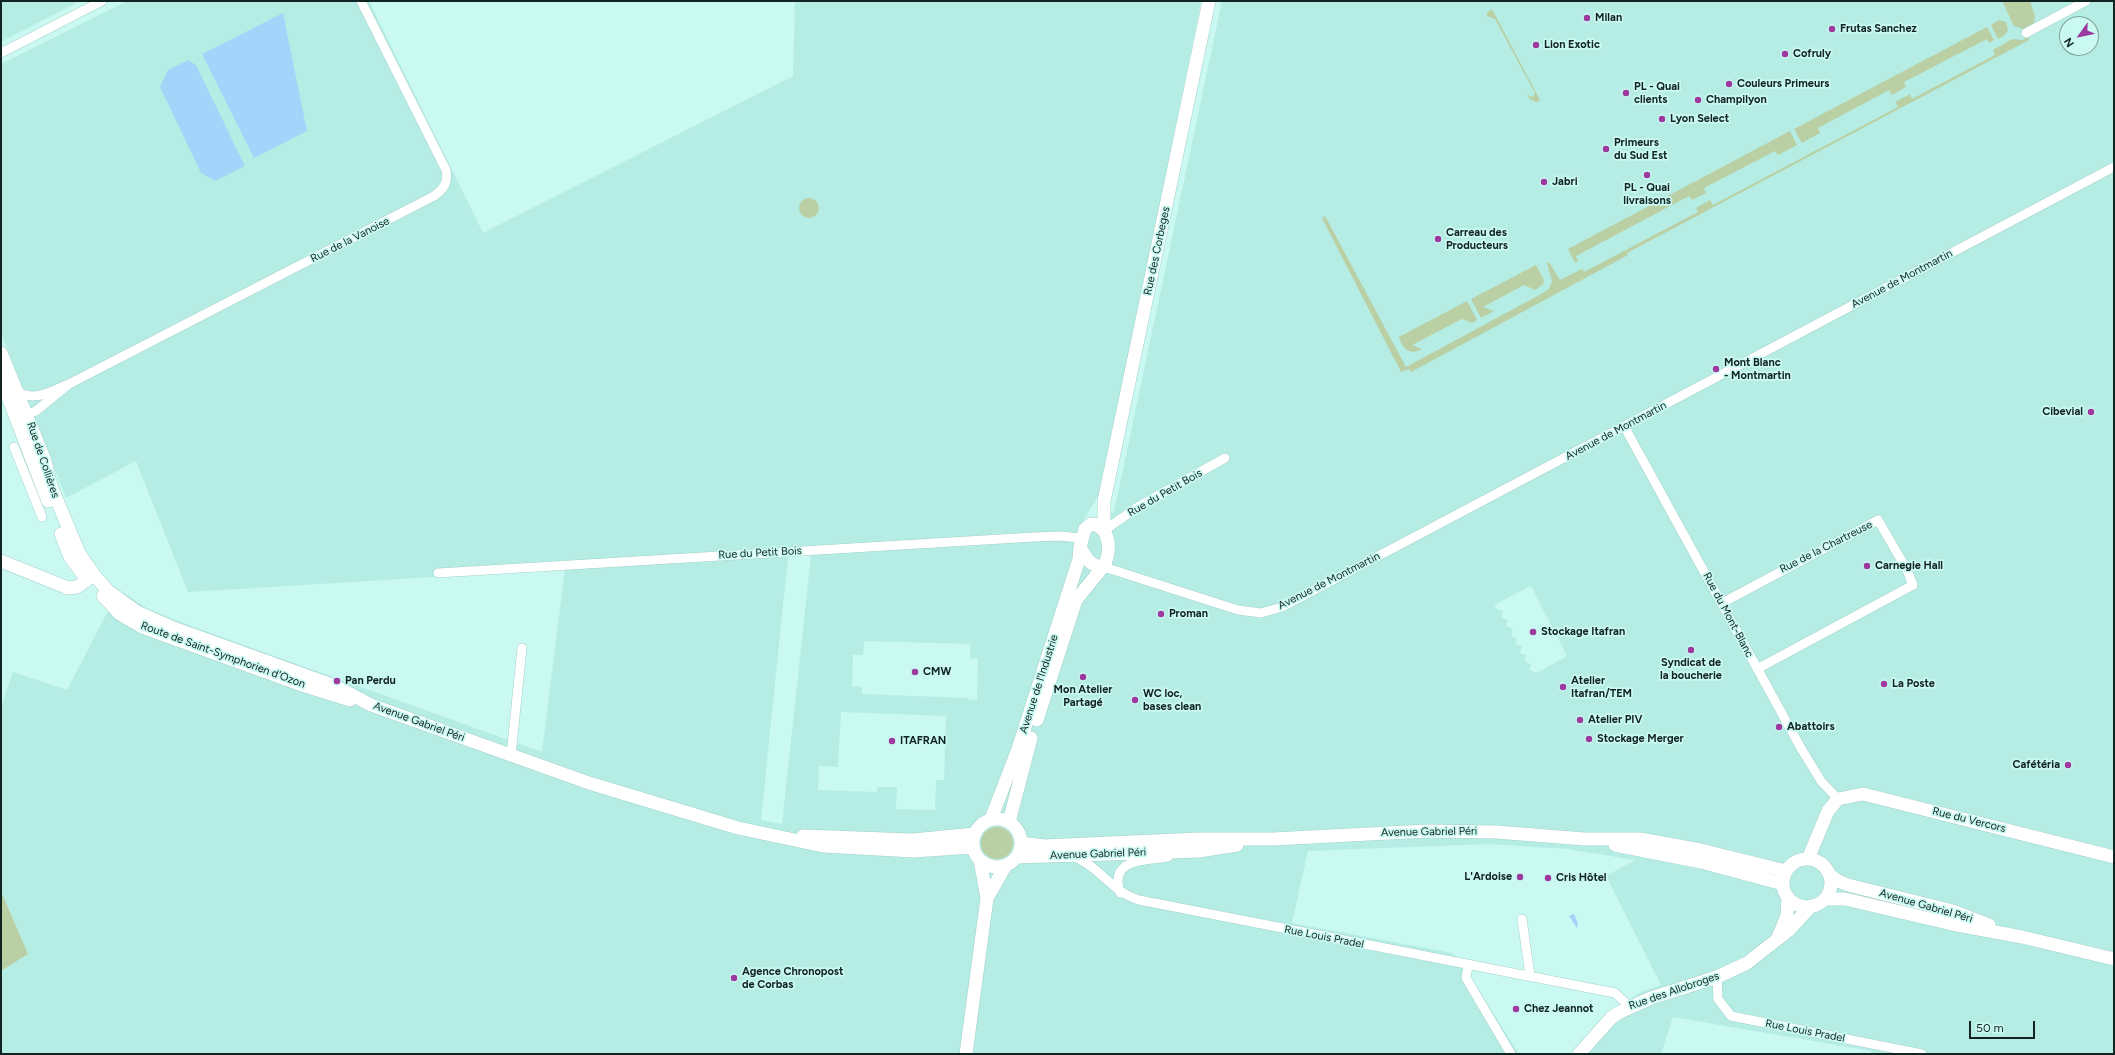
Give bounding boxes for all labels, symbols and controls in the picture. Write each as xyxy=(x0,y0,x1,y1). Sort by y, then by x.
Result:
place label: Milan xyxy=(1595,11,1622,25)
marker: Milan xyxy=(1582,13,1592,23)
north arrow xyxy=(2059,16,2099,56)
place label: Frutas Sanchez xyxy=(1840,22,1917,36)
marker: Frutas Sanchez xyxy=(1827,24,1837,34)
text: N xyxy=(2062,35,2077,49)
place label: Lion Exotic xyxy=(1544,38,1600,52)
marker: Lion Exotic xyxy=(1531,40,1541,50)
place label: Cofruly xyxy=(1793,47,1831,61)
marker: Cofruly xyxy=(1780,49,1790,59)
place label: Couleurs Primeurs xyxy=(1737,77,1829,91)
marker: Couleurs Primeurs xyxy=(1724,79,1734,89)
place label: PL - Quai clients xyxy=(1634,80,1680,106)
marker: PL - Quai clients xyxy=(1621,88,1631,98)
place label: Champilyon xyxy=(1706,93,1767,107)
marker: Champilyon xyxy=(1693,95,1703,105)
place label: Lyon Select xyxy=(1670,112,1729,126)
marker: Lyon Select xyxy=(1657,114,1667,124)
place label: Primeurs du Sud Est xyxy=(1614,136,1668,162)
marker: Primeurs du Sud Est xyxy=(1601,144,1611,154)
marker: PL - Quai livraisons xyxy=(1642,170,1652,180)
place label: Jabri xyxy=(1552,175,1578,189)
marker: Jabri xyxy=(1539,177,1549,187)
place label: PL - Quai livraisons xyxy=(1623,181,1671,207)
street label: Rue des Corbeges xyxy=(1141,206,1173,296)
street label: Rue de la Vanoise xyxy=(308,214,392,266)
place label: Carreau des Producteurs xyxy=(1446,226,1508,252)
marker: Carreau des Producteurs xyxy=(1433,234,1443,244)
street label: Avenue de Montmartin xyxy=(1849,247,1955,311)
place label: Mont Blanc - Montmartin xyxy=(1724,356,1791,382)
marker: Mont Blanc - Montmartin xyxy=(1711,364,1721,374)
street label: Avenue de Montmartin xyxy=(1563,399,1669,463)
place label: Cibevial xyxy=(2042,405,2083,419)
marker: Cibevial xyxy=(2086,407,2096,417)
street label: Rue de Collières xyxy=(24,420,62,500)
street label: Rue du Petit Bois xyxy=(1125,466,1205,520)
street label: Rue de la Chartreuse xyxy=(1777,518,1875,576)
street label: Rue du Petit Bois xyxy=(718,544,802,562)
street label: Avenue de Montmartin xyxy=(1276,550,1382,612)
place label: Carnegie Hall xyxy=(1875,559,1943,573)
marker: Carnegie Hall xyxy=(1862,561,1872,571)
street label: Rue du Mont-Blanc xyxy=(1700,570,1756,660)
place label: Proman xyxy=(1169,607,1208,621)
marker: Proman xyxy=(1156,609,1166,619)
street label: Route de Saint-Symphorien d'Ozon xyxy=(139,619,307,691)
place label: Stockage Itafran xyxy=(1541,625,1625,639)
marker: Stockage Itafran xyxy=(1528,627,1538,637)
street label: Avenue de l'Industrie xyxy=(1017,633,1061,735)
marker: Syndicat de la boucherie xyxy=(1686,645,1696,655)
place label: Syndicat de la boucherie xyxy=(1660,656,1722,682)
place label: CMW xyxy=(923,665,951,679)
marker: CMW xyxy=(910,667,920,677)
marker: Mon Atelier Partagé xyxy=(1078,672,1088,682)
place label: Pan Perdu xyxy=(345,674,396,688)
place label: Atelier Itafran/TEM xyxy=(1571,674,1632,700)
marker: Pan Perdu xyxy=(332,676,342,686)
place label: La Poste xyxy=(1892,677,1935,691)
marker: La Poste xyxy=(1879,679,1889,689)
marker: Atelier Itafran/TEM xyxy=(1558,682,1568,692)
place label: Mon Atelier Partagé xyxy=(1054,683,1112,709)
place label: WC loc, bases clean xyxy=(1143,687,1201,713)
marker: WC loc, bases clean xyxy=(1130,695,1140,705)
street label: Avenue Gabriel Péri xyxy=(372,699,466,745)
place label: Atelier PIV xyxy=(1588,713,1642,727)
marker: Atelier PIV xyxy=(1575,715,1585,725)
place label: Abattoirs xyxy=(1787,720,1835,734)
marker: Abattoirs xyxy=(1774,722,1784,732)
place label: Stockage Merger xyxy=(1597,732,1684,746)
place label: ITAFRAN xyxy=(900,734,946,748)
marker: Stockage Merger xyxy=(1584,734,1594,744)
marker: ITAFRAN xyxy=(887,736,897,746)
place label: Cafétéria xyxy=(2012,758,2060,772)
marker: Cafétéria xyxy=(2063,760,2073,770)
street label: Rue du Vercors xyxy=(1931,805,2007,835)
street label: Avenue Gabriel Péri xyxy=(1381,825,1477,839)
street label: Avenue Gabriel Péri xyxy=(1050,846,1146,862)
place label: L'Ardoise xyxy=(1464,870,1512,884)
place label: Cris Hôtel xyxy=(1556,871,1607,885)
marker: L'Ardoise xyxy=(1515,872,1525,882)
marker: Cris Hôtel xyxy=(1543,873,1553,883)
street label: Avenue Gabriel Péri xyxy=(1878,886,1974,926)
street label: Rue Louis Pradel xyxy=(1283,923,1365,951)
place label: Agence Chronopost de Corbas xyxy=(742,965,843,991)
street label: Rue des Allobroges xyxy=(1627,969,1721,1013)
marker: Agence Chronopost de Corbas xyxy=(729,973,739,983)
place label: Chez Jeannot xyxy=(1524,1002,1594,1016)
marker: Chez Jeannot xyxy=(1511,1004,1521,1014)
scale bar xyxy=(1971,1013,2037,1039)
street label: Rue Louis Pradel xyxy=(1764,1017,1846,1045)
text: 50 m xyxy=(1976,1021,2004,1035)

